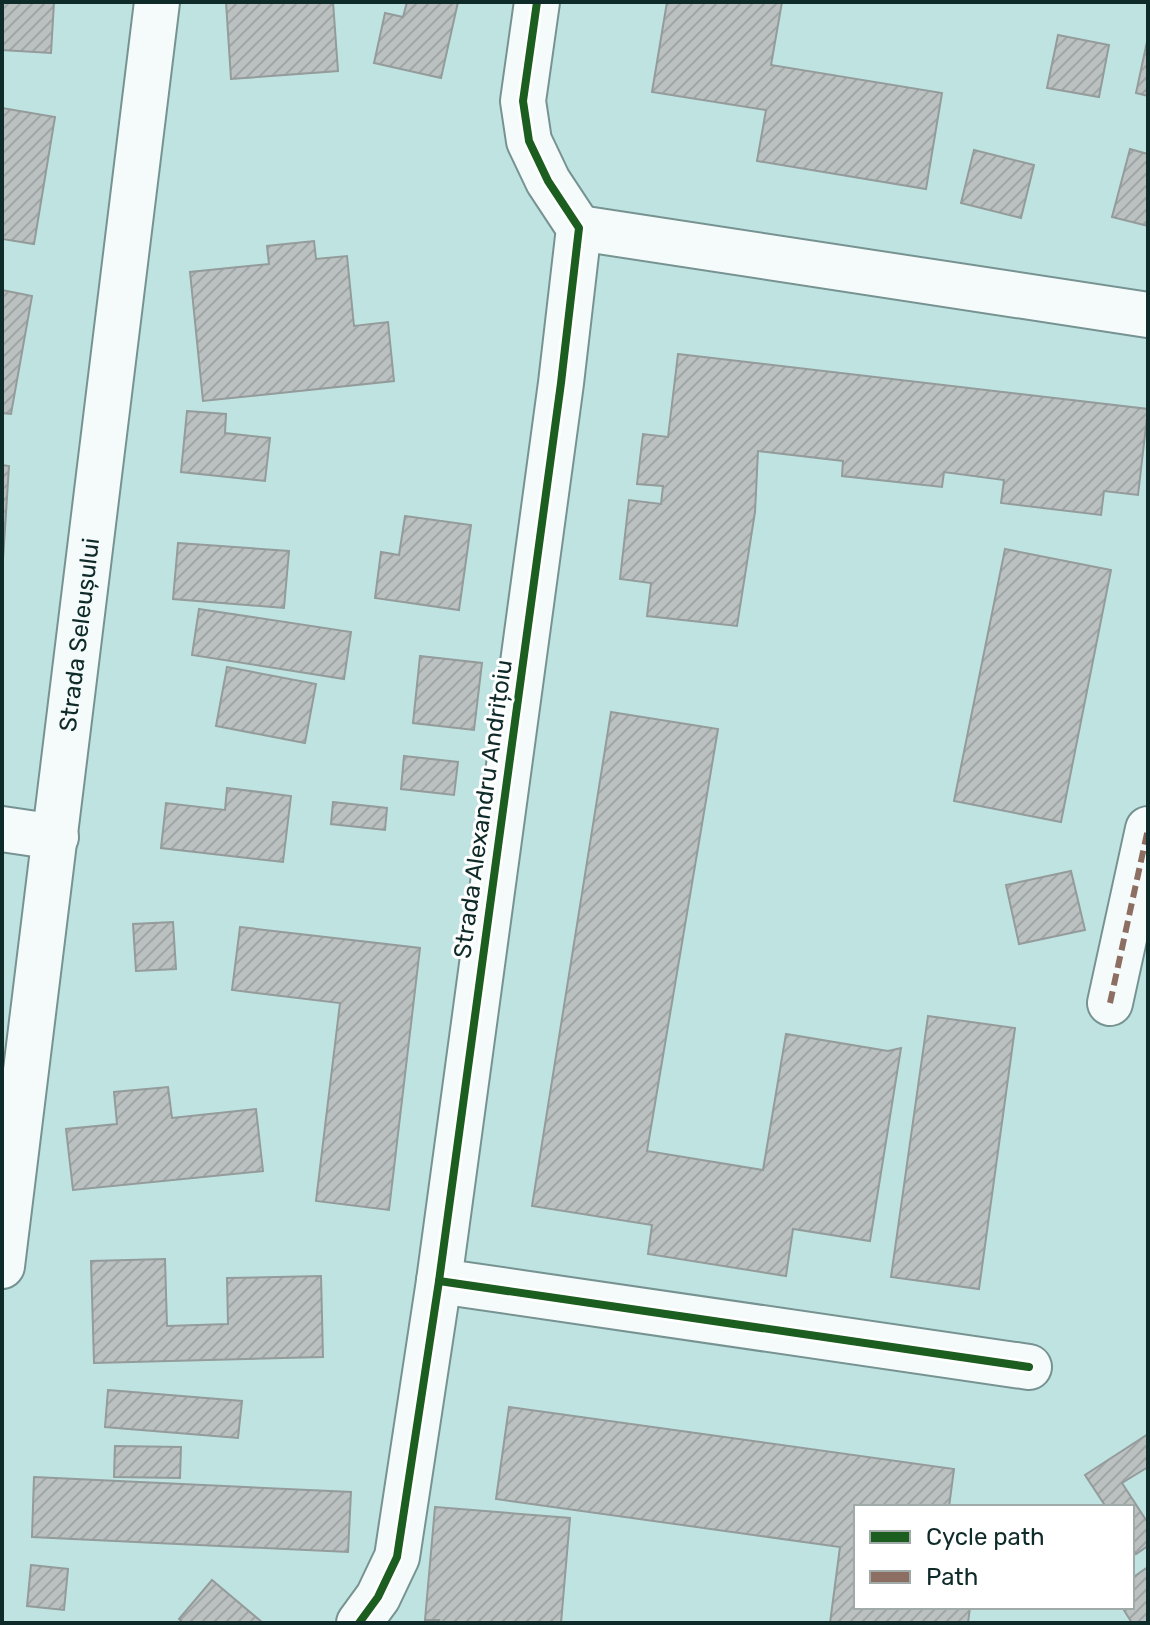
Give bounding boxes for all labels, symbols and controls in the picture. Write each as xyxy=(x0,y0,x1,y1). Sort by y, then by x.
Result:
street label: Strada Seleușului xyxy=(54,536,105,733)
street label: Strada Alexandru Andrițoiu xyxy=(448,658,518,960)
legend xyxy=(854,1505,1134,1609)
text: Cycle path xyxy=(926,1523,1045,1551)
text: Path xyxy=(926,1563,978,1591)

